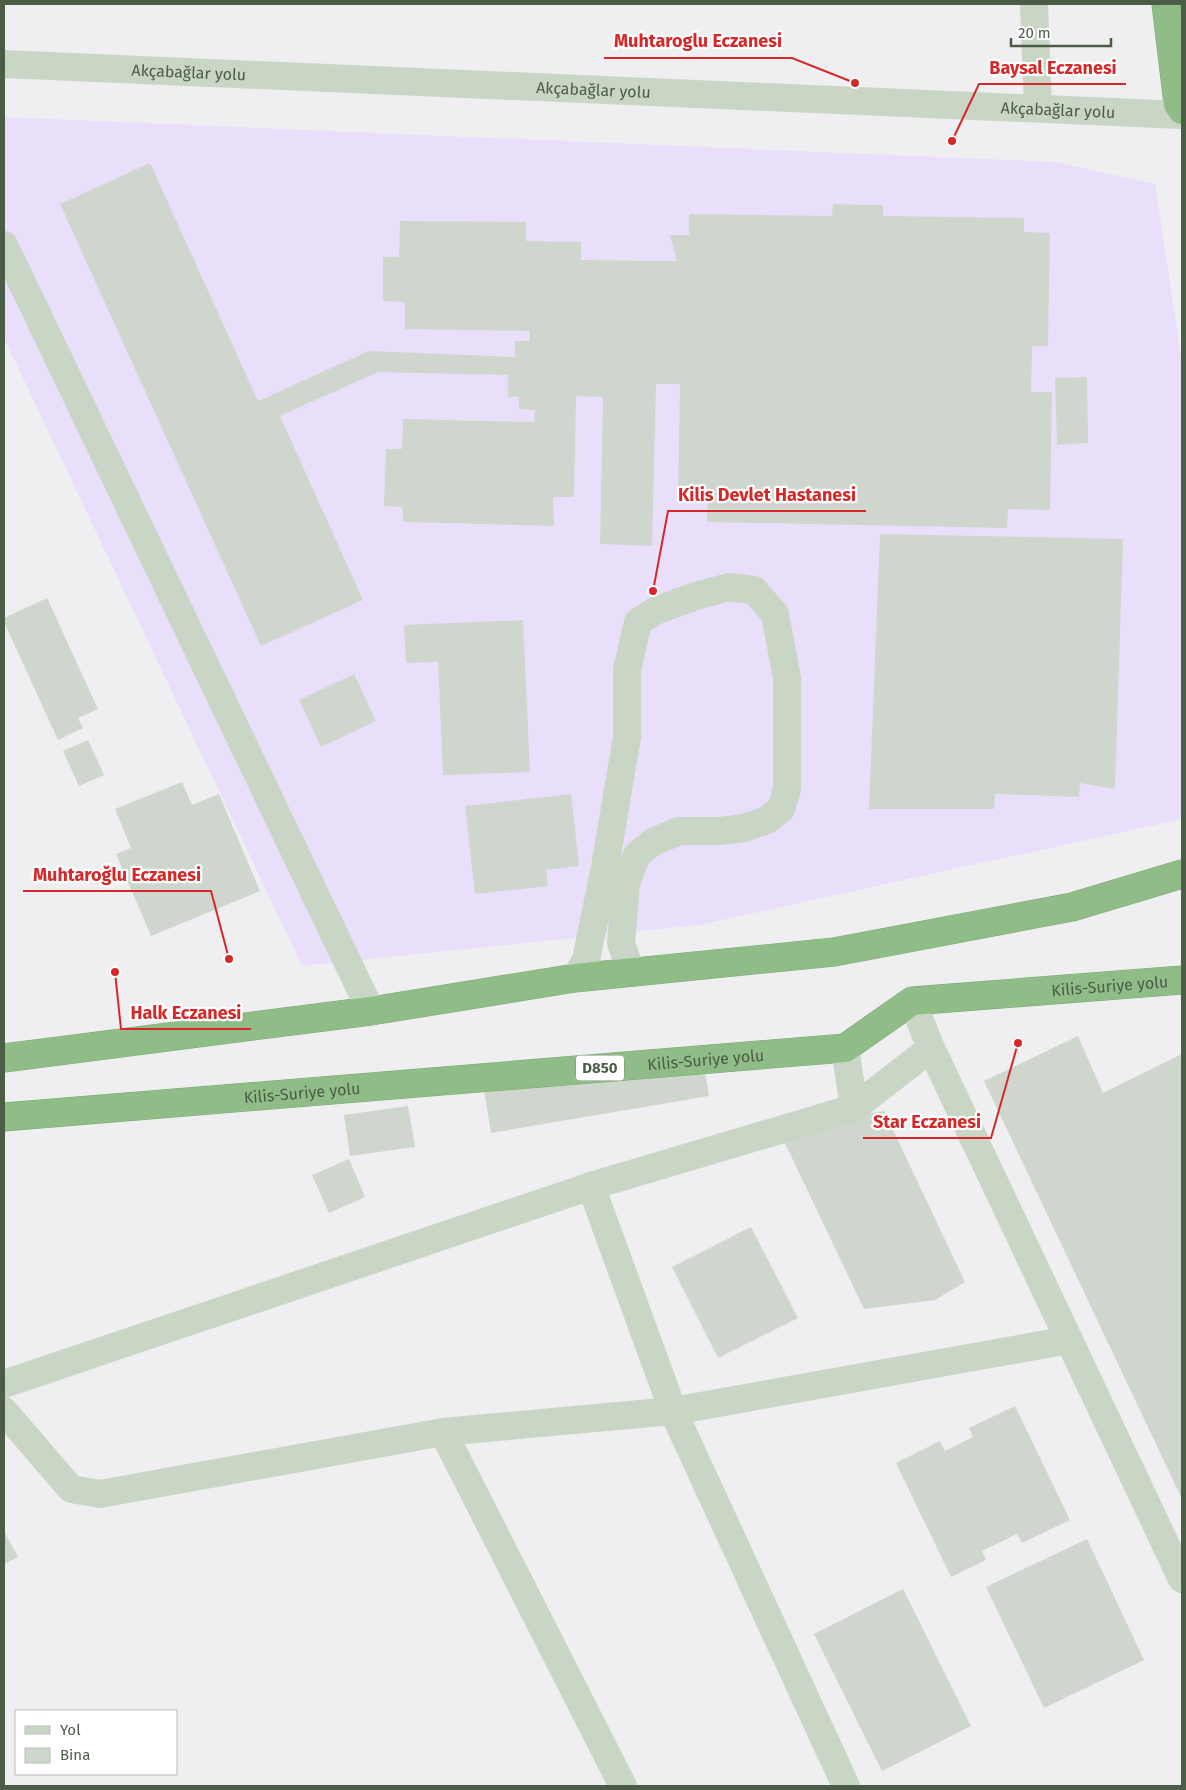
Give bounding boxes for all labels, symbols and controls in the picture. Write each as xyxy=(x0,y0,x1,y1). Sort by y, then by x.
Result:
scale bar xyxy=(1011,15,1111,47)
text: 20 m xyxy=(1018,24,1051,42)
callout: Muhtaroglu Eczanesi xyxy=(604,25,792,58)
text: Muhtaroglu Eczanesi xyxy=(614,30,782,52)
callout: Baysal Eczanesi xyxy=(979,51,1126,84)
text: Baysal Eczanesi xyxy=(989,57,1117,79)
street label: Akçabağlar yolu xyxy=(131,61,246,84)
street label: Akçabağlar yolu xyxy=(536,78,651,102)
street label: Akçabağlar yolu xyxy=(1000,98,1116,122)
callout: Kilis Devlet Hastanesi xyxy=(668,478,866,511)
text: Kilis Devlet Hastanesi xyxy=(678,484,856,506)
callout: Muhtaroğlu Eczanesi xyxy=(23,858,211,891)
text: Muhtaroğlu Eczanesi xyxy=(33,864,201,886)
street label: Kilis-Suriye yolu xyxy=(1051,972,1169,1000)
callout: Halk Eczanesi xyxy=(121,996,251,1029)
text: Halk Eczanesi xyxy=(131,1002,241,1024)
street label: Kilis-Suriye yolu xyxy=(647,1046,765,1074)
road number: D850 xyxy=(576,1056,624,1080)
street label: Kilis-Suriye yolu xyxy=(243,1079,361,1107)
callout: Star Eczanesi xyxy=(863,1105,991,1138)
text: Star Eczanesi xyxy=(873,1111,981,1133)
legend xyxy=(15,1710,178,1775)
text: Yol xyxy=(60,1721,81,1739)
text: Bina xyxy=(60,1746,90,1764)

